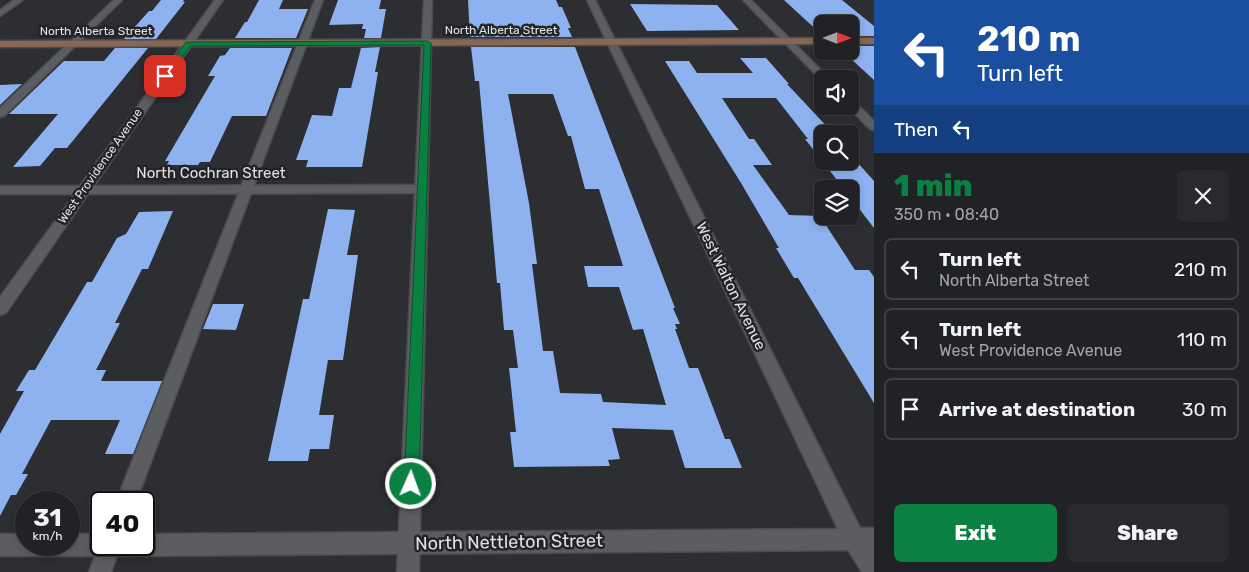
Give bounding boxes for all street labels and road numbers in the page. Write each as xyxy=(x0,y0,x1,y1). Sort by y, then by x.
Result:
street label: North Alberta Street xyxy=(445,23,558,37)
street label: North Alberta Street xyxy=(40,24,153,38)
street label: West Providence Avenue xyxy=(55,106,145,226)
street label: North Cochran Street xyxy=(136,164,286,182)
street label: West Walton Avenue xyxy=(692,219,770,353)
street label: North Nettleton Street xyxy=(415,529,603,555)

